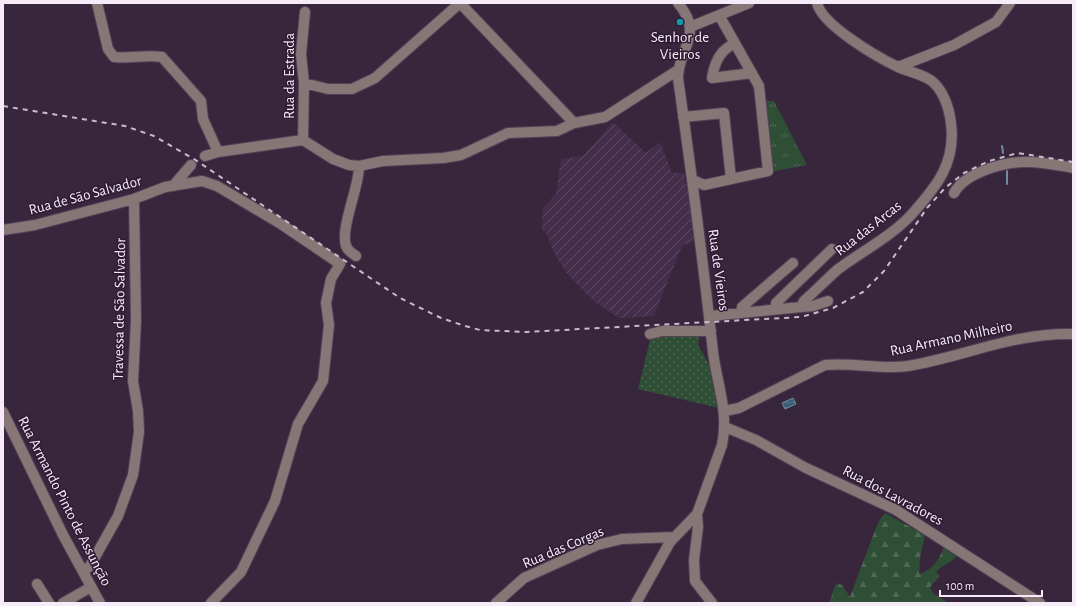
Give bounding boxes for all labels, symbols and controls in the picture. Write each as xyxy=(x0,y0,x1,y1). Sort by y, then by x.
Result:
marker: Senhor de Vieiros xyxy=(675,17,685,27)
place label: Senhor de Vieiros xyxy=(651,30,709,62)
street label: Rua da Estrada xyxy=(282,33,297,119)
street label: Rua de São Salvador xyxy=(27,173,143,218)
street label: Rua das Arcas xyxy=(832,198,904,259)
street label: Rua de Vieiros xyxy=(705,228,732,312)
street label: Travessa de São Salvador xyxy=(111,238,128,380)
street label: Rua Armano Milheiro xyxy=(889,318,1014,359)
street label: Rua Armando Pinto de Assunção xyxy=(15,414,114,588)
street label: Rua dos Lavradores xyxy=(840,463,945,528)
street label: Rua das Corgas xyxy=(520,524,606,571)
scale bar xyxy=(940,572,1042,598)
text: 100 m xyxy=(946,580,974,592)

